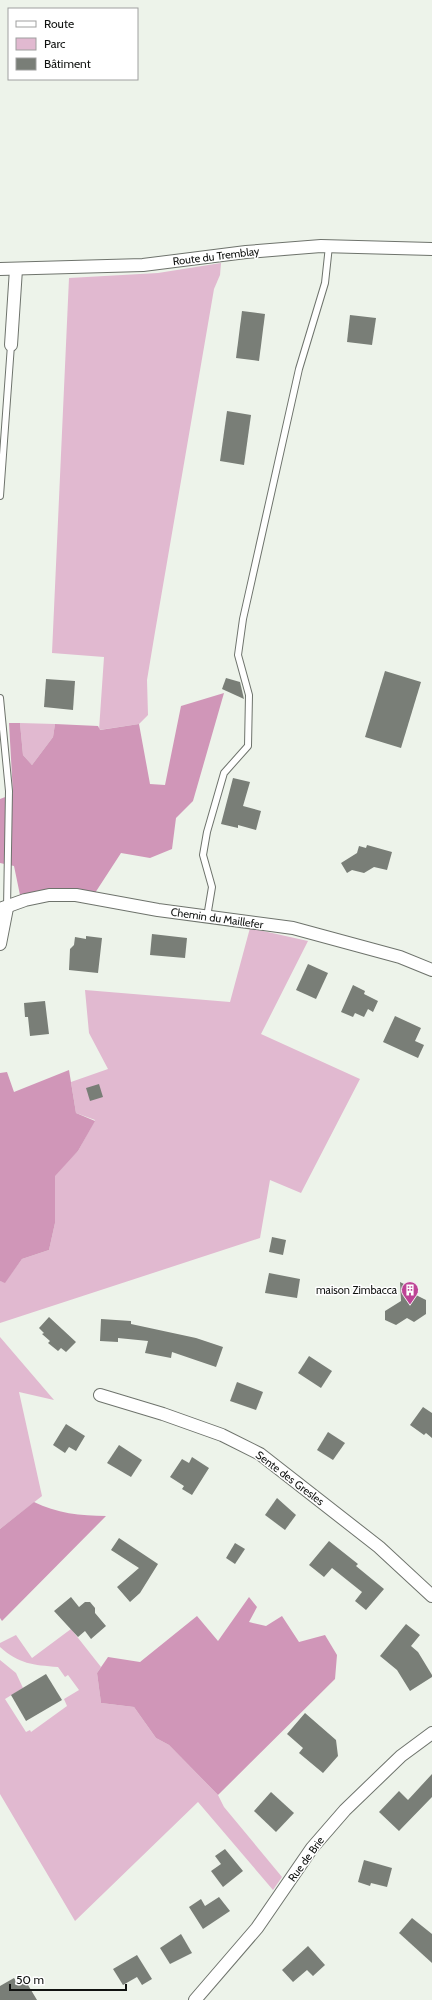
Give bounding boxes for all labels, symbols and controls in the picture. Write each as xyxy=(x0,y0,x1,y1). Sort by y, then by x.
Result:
legend xyxy=(8,8,138,80)
text: Route xyxy=(44,16,74,31)
text: Parc xyxy=(44,36,66,51)
text: Bâtiment xyxy=(44,56,91,71)
street label: Route du Tremblay xyxy=(172,244,261,268)
street label: Chemin du Maillefer xyxy=(170,905,265,931)
building icon: maison Zimbacca xyxy=(400,1280,420,1305)
place label: maison Zimbacca xyxy=(316,1283,398,1297)
street label: Sente des Gresles xyxy=(253,1448,327,1509)
street label: Rue de Brie xyxy=(285,1833,327,1884)
scale bar xyxy=(10,1966,126,1992)
text: 50 m xyxy=(16,1972,44,1987)

